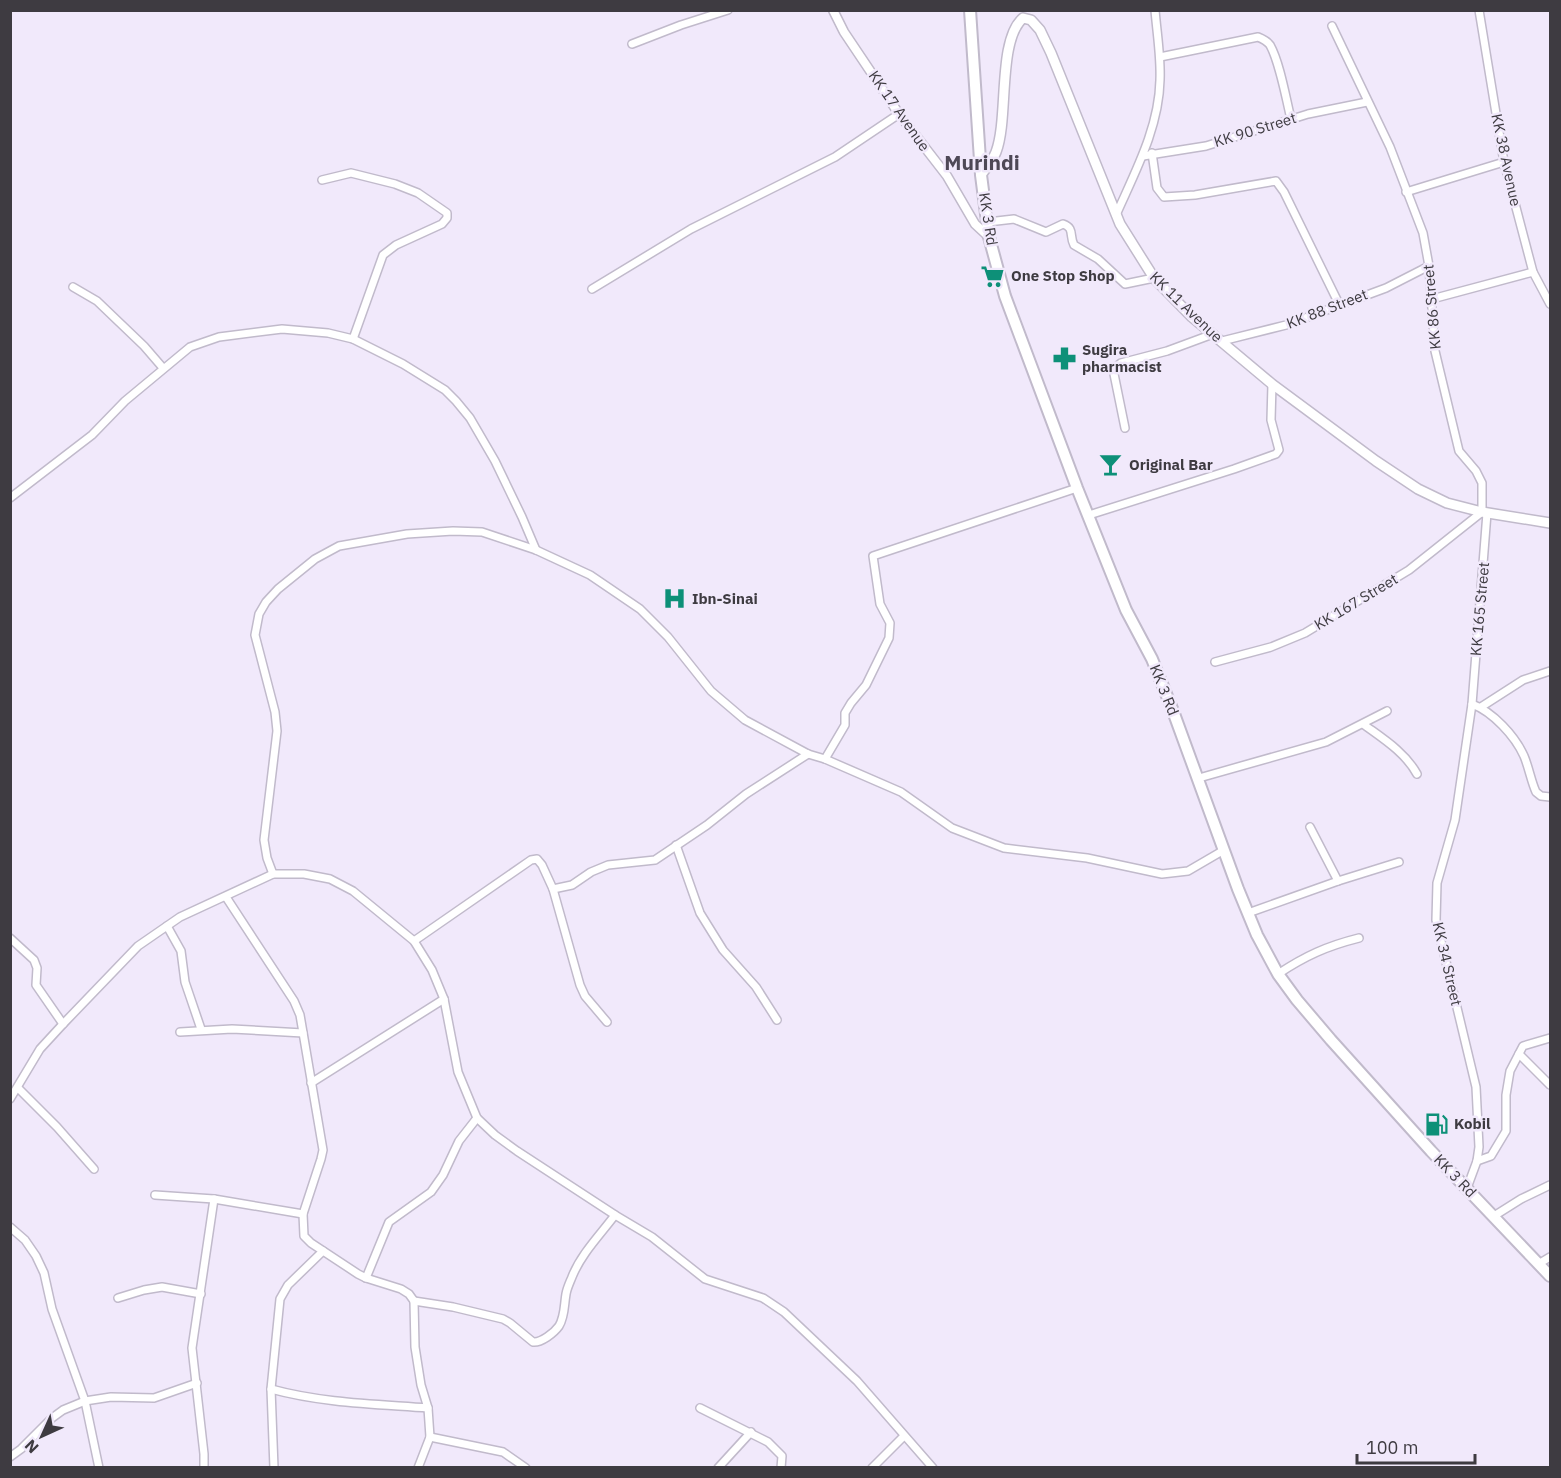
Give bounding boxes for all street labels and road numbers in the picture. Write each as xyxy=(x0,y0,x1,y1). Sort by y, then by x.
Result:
street label: KK 17 Avenue xyxy=(865,67,934,155)
street label: KK 90 Street xyxy=(1211,108,1298,151)
street label: KK 38 Avenue xyxy=(1487,112,1526,208)
street label: KK 3 Rd xyxy=(975,191,1002,247)
street label: KK 86 Street xyxy=(1418,264,1445,350)
street label: KK 11 Avenue xyxy=(1146,267,1227,346)
street label: KK 88 Street xyxy=(1284,284,1370,333)
street label: KK 165 Street xyxy=(1466,561,1493,657)
street label: KK 167 Street xyxy=(1310,569,1401,634)
street label: KK 3 Rd xyxy=(1146,662,1183,718)
street label: KK 34 Street xyxy=(1429,920,1466,1008)
street label: KK 3 Rd xyxy=(1430,1150,1481,1201)

